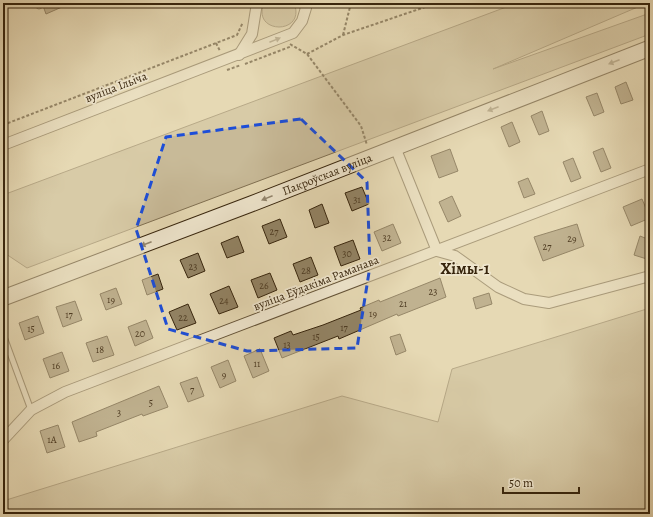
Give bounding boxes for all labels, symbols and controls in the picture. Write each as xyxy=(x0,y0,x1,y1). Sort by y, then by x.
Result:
one-way arrow xyxy=(270,37,281,43)
one-way arrow xyxy=(607,59,619,65)
street label: вуліца Ільіча xyxy=(83,68,150,106)
one-way arrow xyxy=(487,106,498,112)
street label: Пакроўская вуліца xyxy=(280,149,375,199)
house number: 31 xyxy=(353,193,361,206)
one-way arrow xyxy=(261,195,273,201)
house number: 27 xyxy=(270,225,279,238)
house number: 32 xyxy=(383,231,392,244)
house number: 29 xyxy=(567,232,577,245)
house number: 27 xyxy=(543,240,552,253)
one-way arrow xyxy=(139,241,151,247)
house number: 30 xyxy=(342,247,352,260)
street label: вуліца Еўдакіма Раманава xyxy=(251,251,382,314)
district label: Хімы-1 xyxy=(440,258,490,280)
house number: 23 xyxy=(189,260,197,273)
house number: 28 xyxy=(301,264,311,277)
house number: 26 xyxy=(259,279,269,292)
house number: 23 xyxy=(429,285,437,298)
house number: 19 xyxy=(107,293,115,306)
house number: 24 xyxy=(219,294,229,307)
house number: 21 xyxy=(399,297,408,310)
house number: 19 xyxy=(369,307,377,320)
house number: 17 xyxy=(65,308,74,321)
house number: 22 xyxy=(178,311,188,324)
house number: 17 xyxy=(340,321,349,334)
house number: 15 xyxy=(27,322,35,335)
house number: 20 xyxy=(135,327,145,340)
house number: 15 xyxy=(312,330,320,343)
house number: 13 xyxy=(283,338,291,351)
house number: 18 xyxy=(96,343,104,356)
house number: 11 xyxy=(254,357,261,370)
house number: 16 xyxy=(52,359,60,372)
house number: 9 xyxy=(222,368,227,381)
house number: 7 xyxy=(190,383,195,396)
house number: 5 xyxy=(149,396,153,409)
house number: 3 xyxy=(117,406,121,419)
house number: 1А xyxy=(47,433,57,446)
scale bar xyxy=(503,469,579,495)
text: 50 m xyxy=(509,475,533,491)

